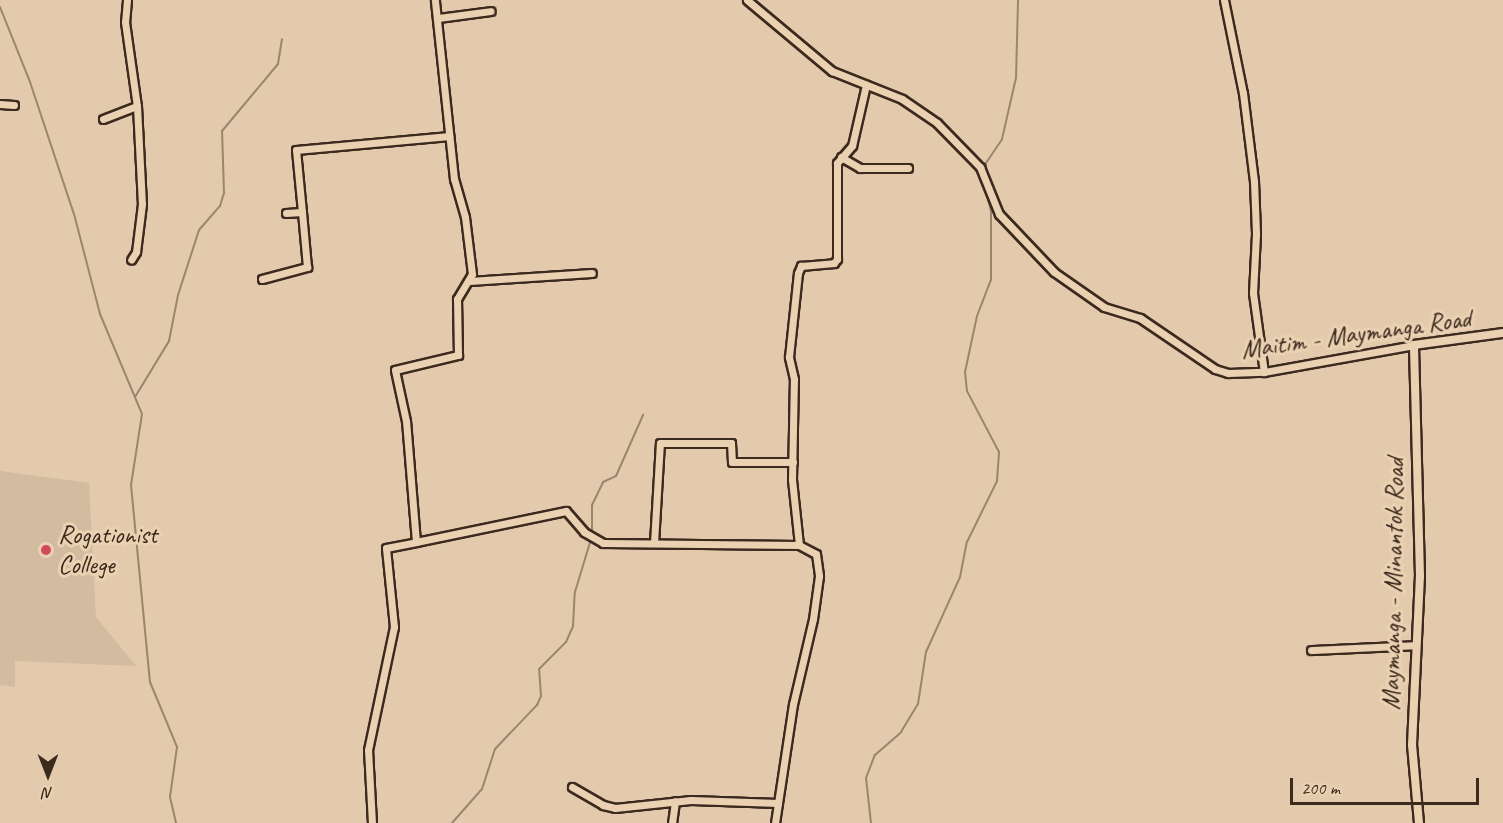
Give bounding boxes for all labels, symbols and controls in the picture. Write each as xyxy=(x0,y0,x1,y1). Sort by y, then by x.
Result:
street label: Maitim - Maymanga Road xyxy=(1239,302,1473,366)
street label: Maymanga - Minantok Road xyxy=(1375,458,1411,710)
place label: Rogationist College xyxy=(58,519,157,580)
marker: Rogationist College xyxy=(39,543,53,557)
north arrow xyxy=(18,745,78,805)
scale bar xyxy=(1293,766,1482,804)
text: 200 m xyxy=(1301,777,1340,799)
text: N xyxy=(43,783,53,803)

